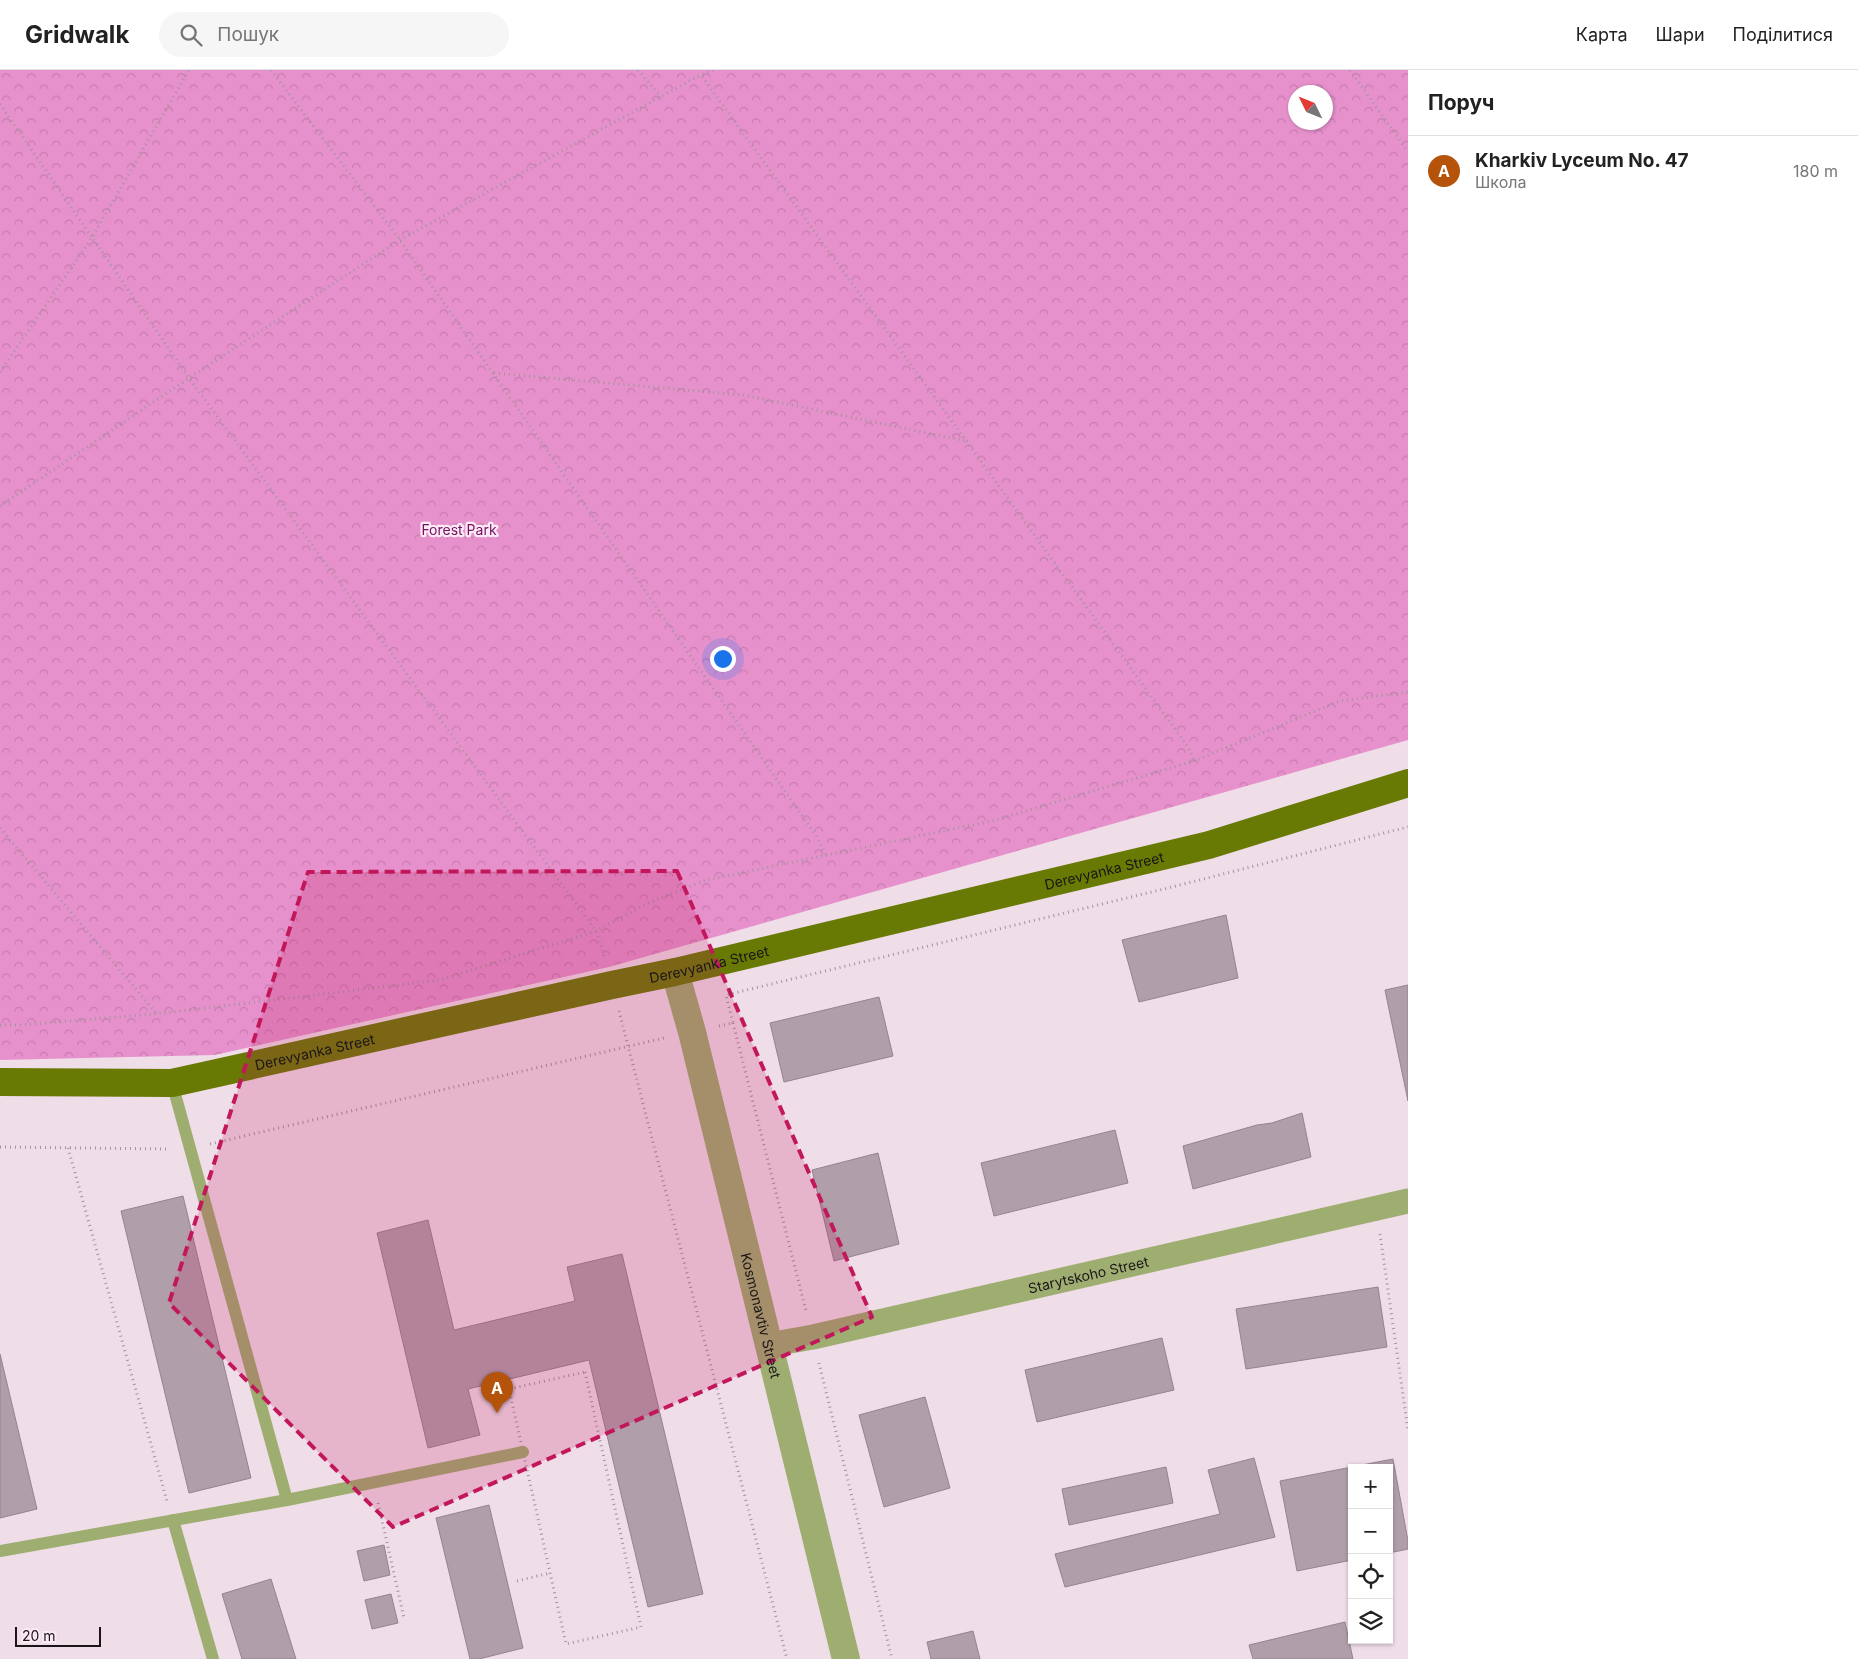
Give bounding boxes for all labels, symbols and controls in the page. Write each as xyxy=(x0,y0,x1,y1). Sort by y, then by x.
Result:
search box xyxy=(159,12,509,57)
text: Gridwalk xyxy=(25,20,129,49)
icon: search xyxy=(177,21,205,49)
text: Пошук xyxy=(217,23,279,46)
text: Карта xyxy=(1576,24,1628,45)
text: Шари xyxy=(1656,24,1705,45)
text: Поділитися xyxy=(1733,24,1833,45)
north arrow xyxy=(1288,85,1333,130)
text: Поруч xyxy=(1428,90,1495,115)
text: Kharkiv Lyceum No. 47 xyxy=(1475,149,1689,172)
text: A xyxy=(1438,161,1450,181)
text: 180 m xyxy=(1793,161,1838,181)
text: Школа xyxy=(1475,172,1526,192)
park label: Forest Park xyxy=(421,521,497,538)
your location xyxy=(710,646,736,672)
street label: Derevyanka Street xyxy=(1043,847,1166,892)
street label: Derevyanka Street xyxy=(648,941,771,986)
street label: Derevyanka Street xyxy=(253,1030,376,1073)
street label: Kosmonavtiv Street xyxy=(738,1251,785,1380)
street label: Starytskoho Street xyxy=(1026,1252,1150,1296)
pin: A xyxy=(481,1372,513,1413)
map controls xyxy=(1348,1464,1393,1644)
button: + xyxy=(1348,1464,1393,1509)
button: − xyxy=(1348,1509,1393,1554)
button: locate xyxy=(1348,1554,1393,1599)
button: layers xyxy=(1348,1599,1393,1644)
scale bar xyxy=(15,1624,101,1647)
text: 20 m xyxy=(22,1627,56,1644)

